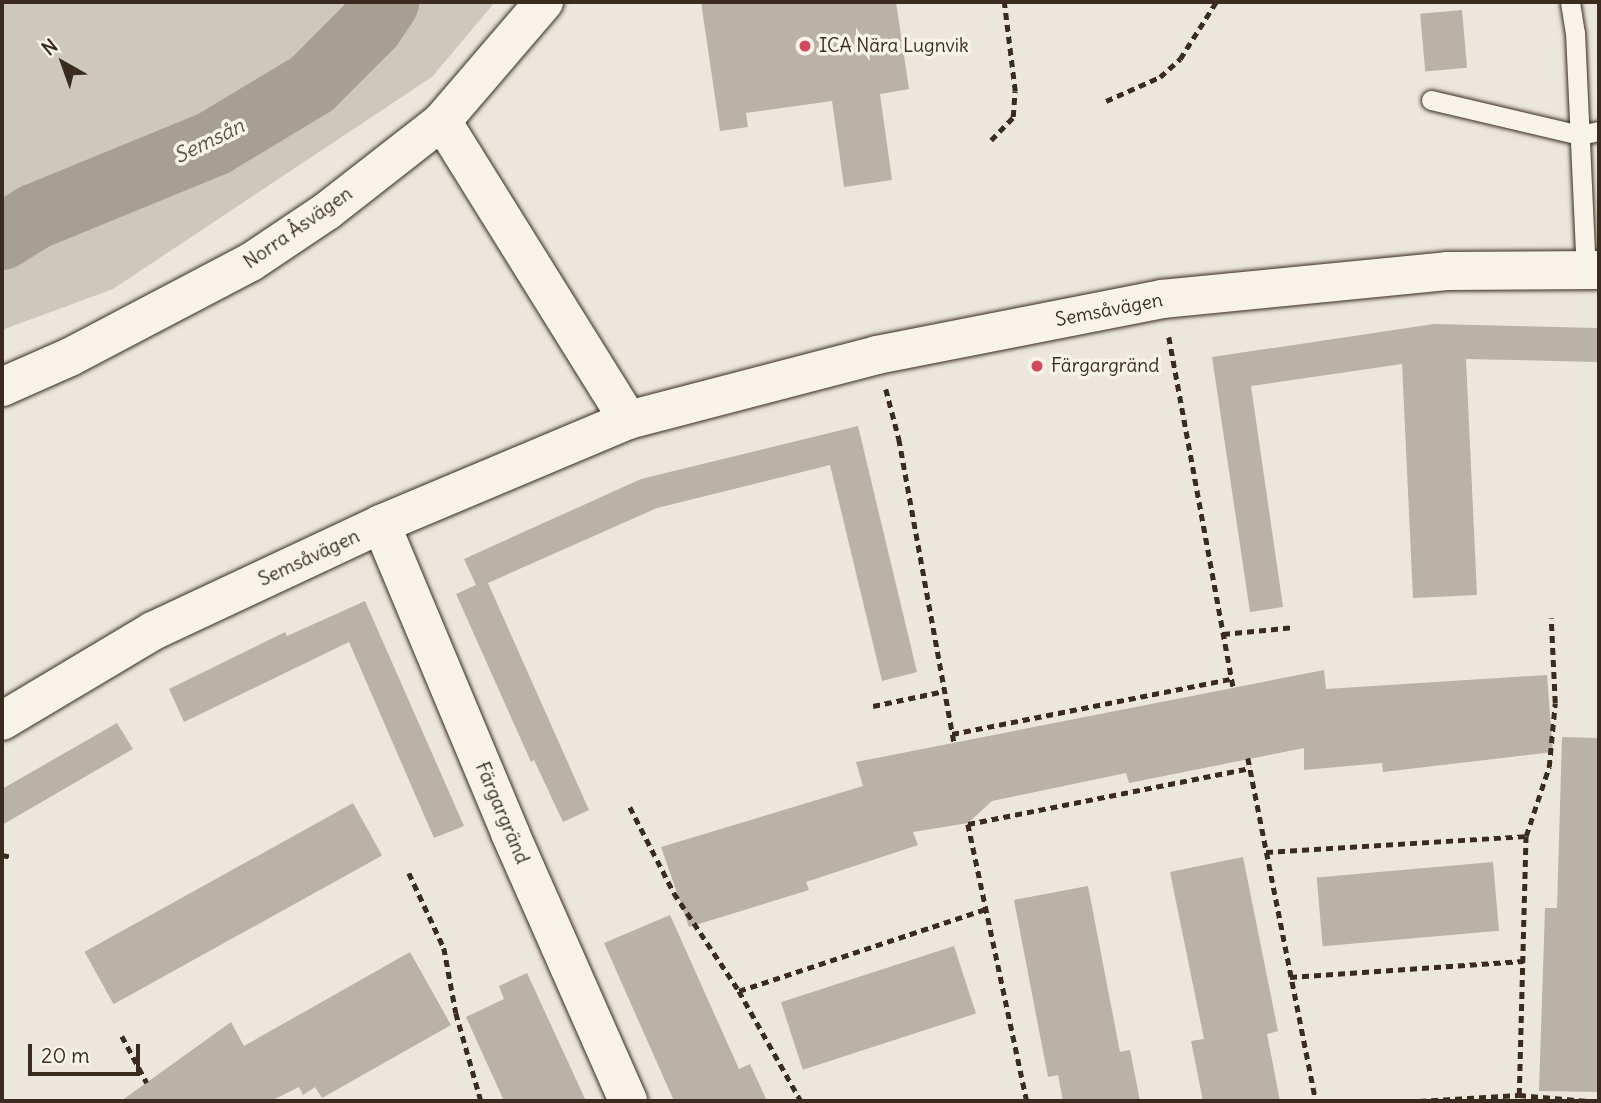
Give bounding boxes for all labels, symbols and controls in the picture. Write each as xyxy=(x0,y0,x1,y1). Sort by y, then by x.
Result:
north arrow xyxy=(28,28,98,98)
text: N xyxy=(37,34,62,60)
place label: ICA Nära Lugnvik xyxy=(819,35,969,57)
marker: ICA Nära Lugnvik xyxy=(797,38,813,54)
water label: Semsån xyxy=(170,113,248,169)
street label: Norra Åsvägen xyxy=(239,182,357,274)
street label: Semsåvägen xyxy=(1053,288,1165,332)
place label: Färgargränd xyxy=(1051,355,1159,377)
marker: Färgargränd xyxy=(1029,358,1045,374)
street label: Semsåvägen xyxy=(255,525,363,591)
street label: Färgargränd xyxy=(470,759,534,867)
scale bar xyxy=(32,1030,144,1074)
text: 20 m xyxy=(41,1042,90,1069)

